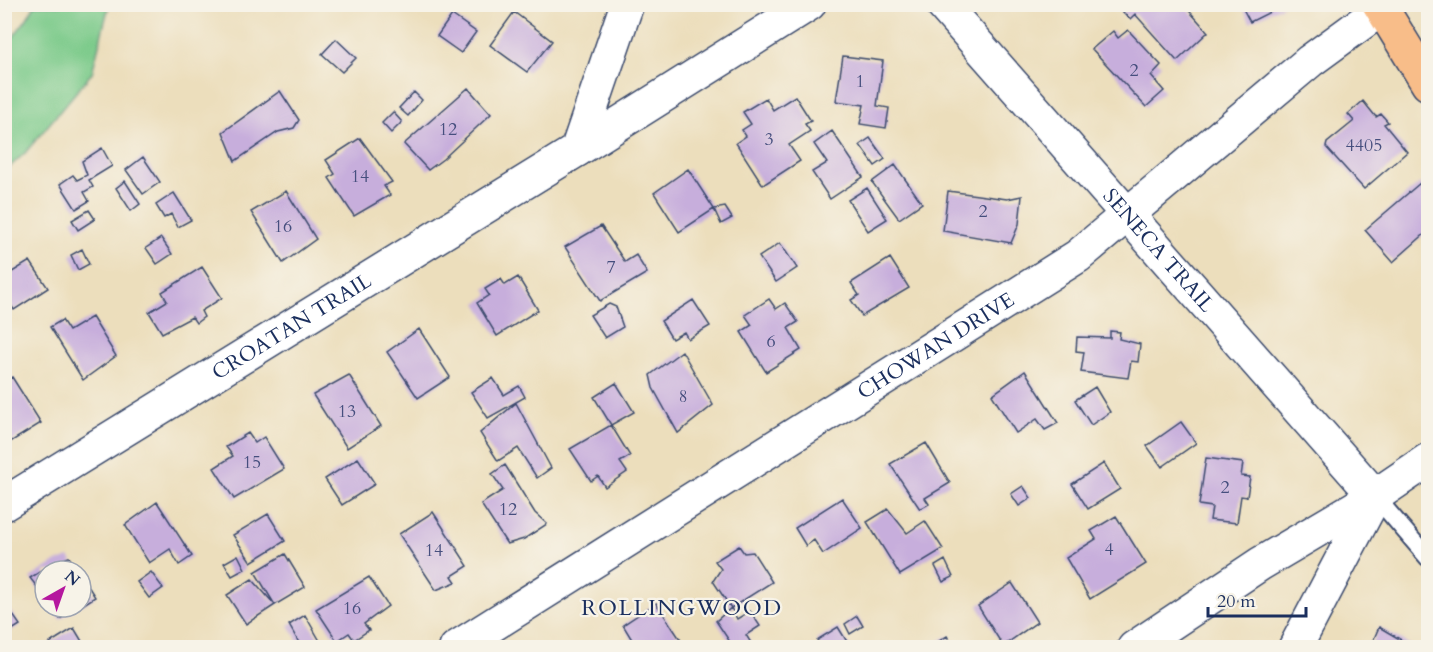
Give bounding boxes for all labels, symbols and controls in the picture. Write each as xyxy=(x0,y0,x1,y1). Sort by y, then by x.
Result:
house number: 2 xyxy=(1129,58,1139,83)
house number: 1 xyxy=(855,69,865,94)
house number: 12 xyxy=(439,117,457,142)
house number: 3 xyxy=(764,127,774,152)
house number: 4405 xyxy=(1346,133,1382,158)
house number: 14 xyxy=(351,164,369,189)
street label: SENECA TRAIL xyxy=(1096,182,1221,319)
house number: 2 xyxy=(978,199,988,224)
house number: 16 xyxy=(274,214,292,239)
house number: 7 xyxy=(606,255,616,280)
street label: CROATAN TRAIL xyxy=(207,266,377,387)
street label: CHOWAN DRIVE xyxy=(852,286,1020,407)
house number: 6 xyxy=(766,329,776,354)
house number: 8 xyxy=(678,384,688,409)
house number: 13 xyxy=(338,399,356,424)
house number: 15 xyxy=(243,450,261,475)
house number: 2 xyxy=(1220,475,1230,500)
house number: 12 xyxy=(499,497,517,522)
house number: 4 xyxy=(1104,537,1114,562)
house number: 14 xyxy=(425,538,443,563)
north arrow xyxy=(33,559,93,619)
text: N xyxy=(60,565,84,591)
scale bar xyxy=(1208,580,1306,618)
text: 20 m xyxy=(1217,589,1256,614)
district label: ROLLINGWOOD xyxy=(581,593,783,623)
house number: 16 xyxy=(343,596,361,621)

